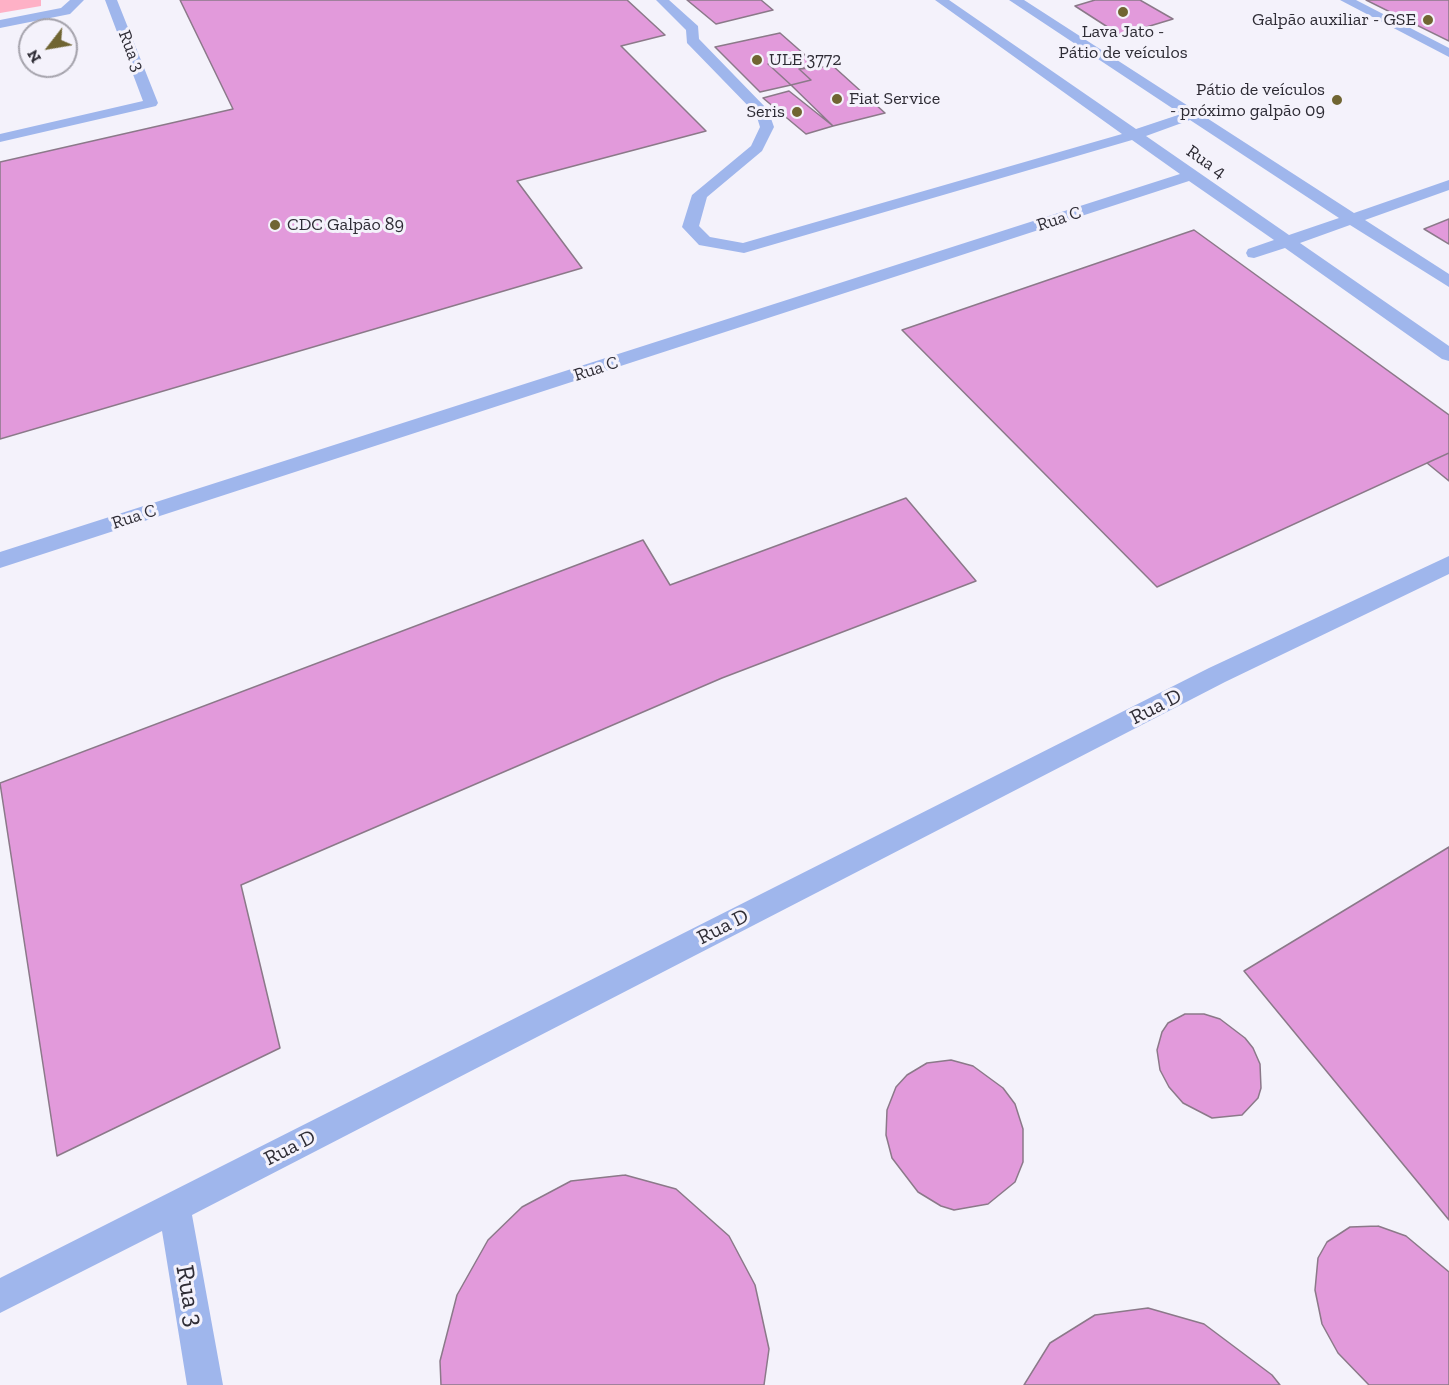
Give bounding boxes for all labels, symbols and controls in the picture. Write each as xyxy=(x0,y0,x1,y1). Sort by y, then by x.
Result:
marker: Lava Jato - Pátio de veículos xyxy=(1116,5,1130,19)
place label: Galpão auxiliar - GSE xyxy=(1252,9,1416,31)
marker: Galpão auxiliar - GSE xyxy=(1421,13,1435,27)
north arrow xyxy=(18,18,78,78)
place label: Lava Jato - Pátio de veículos xyxy=(1058,21,1188,63)
street label: Rua 3 xyxy=(113,27,149,75)
text: N xyxy=(23,46,45,67)
place label: ULE 3772 xyxy=(769,49,841,71)
marker: ULE 3772 xyxy=(750,53,764,67)
place label: Pátio de veículos - próximo galpão 09 xyxy=(1170,79,1325,122)
place label: Fiat Service xyxy=(849,88,940,110)
marker: Fiat Service xyxy=(830,92,844,106)
marker: Pátio de veículos - próximo galpão 09 xyxy=(1330,93,1344,107)
place label: Seris xyxy=(746,101,785,123)
marker: Seris xyxy=(790,105,804,119)
street label: Rua 4 xyxy=(1182,141,1230,183)
street label: Rua C xyxy=(1034,202,1084,236)
place label: CDC Galpão 89 xyxy=(287,214,404,236)
marker: CDC Galpão 89 xyxy=(268,218,282,232)
street label: Rua C xyxy=(571,352,621,386)
street label: Rua C xyxy=(109,500,159,534)
street label: Rua D xyxy=(1126,683,1186,731)
street label: Rua D xyxy=(693,903,753,951)
street label: Rua D xyxy=(260,1124,320,1172)
street label: Rua 3 xyxy=(168,1263,210,1329)

